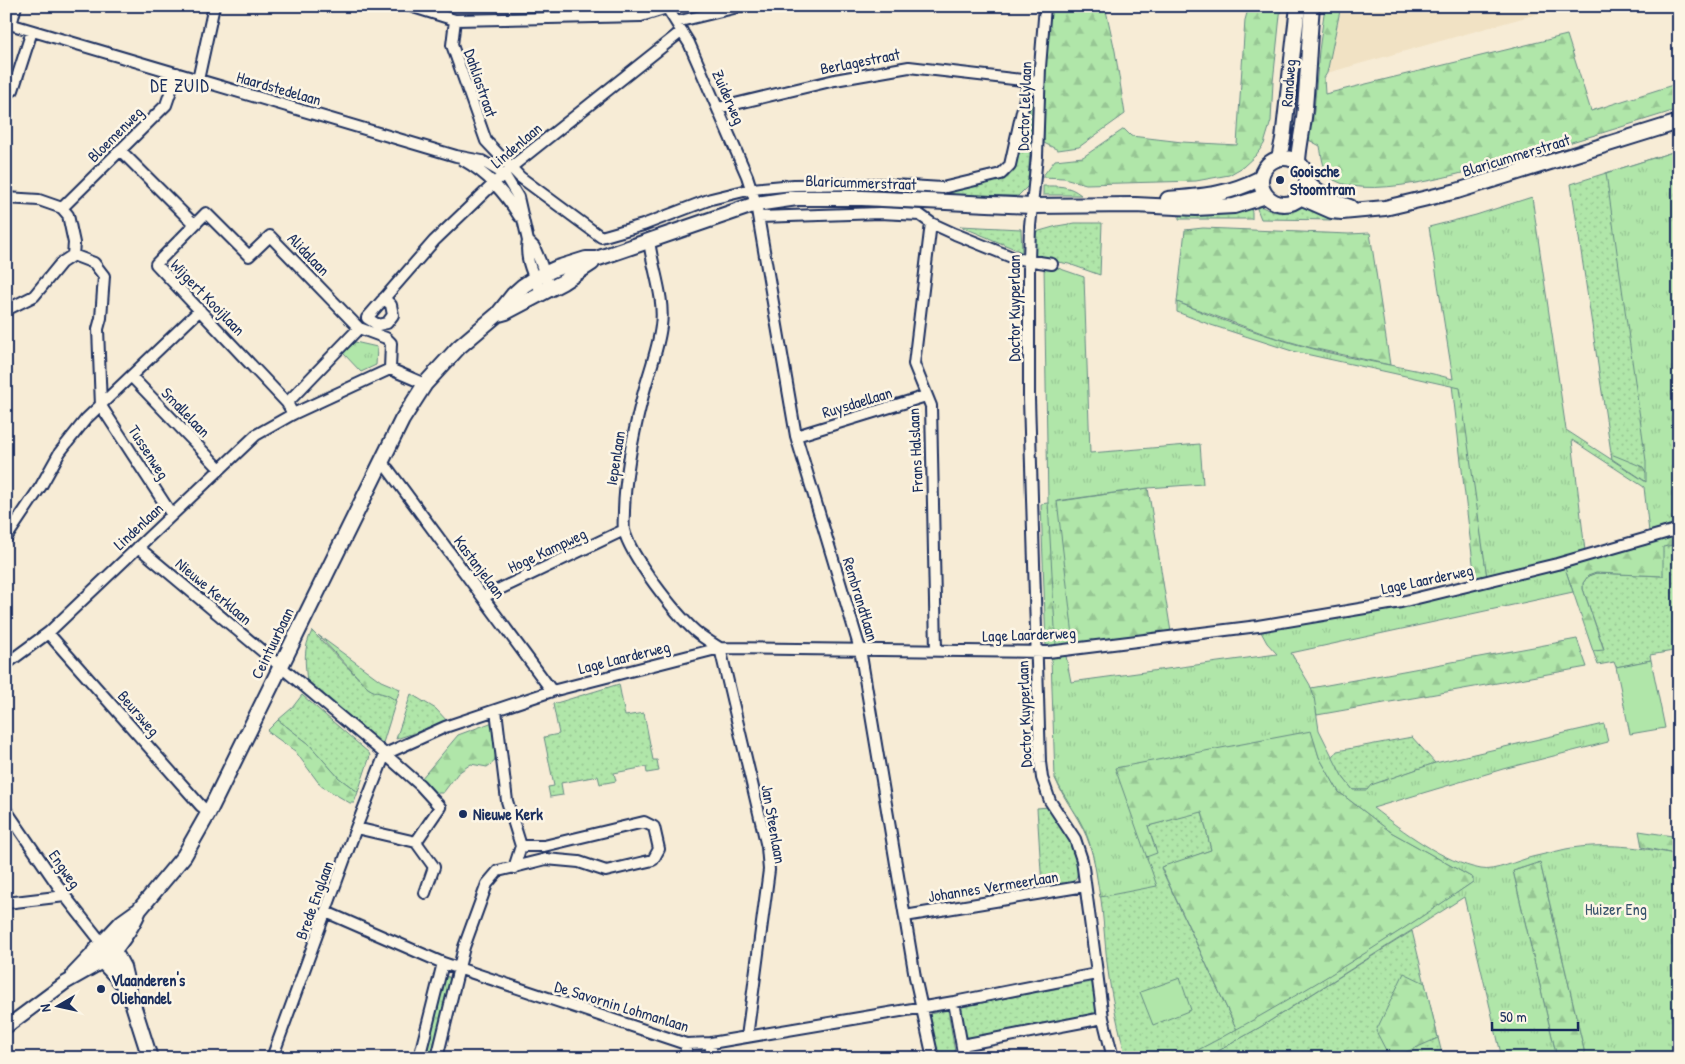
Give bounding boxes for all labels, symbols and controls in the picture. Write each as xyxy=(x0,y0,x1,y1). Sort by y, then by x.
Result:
street label: Berlagestraat xyxy=(818,42,902,79)
street label: Dahliastraat xyxy=(459,46,503,120)
street label: Randweg xyxy=(1275,58,1301,108)
street label: Doctor Lelylaan xyxy=(1011,61,1037,151)
street label: Haardstedelaan xyxy=(234,65,324,111)
street label: Zuiderweg xyxy=(707,66,751,128)
district label: DE ZUID xyxy=(150,73,210,98)
street label: Bloemenweg xyxy=(82,101,148,167)
street label: Lindenlaan xyxy=(486,117,546,173)
street label: Blaricummerstraat xyxy=(1460,128,1573,182)
place label: Gooische Stoomtram xyxy=(1290,160,1356,200)
street label: Blaricummerstraat xyxy=(805,169,917,195)
marker: Gooische Stoomtram xyxy=(1274,174,1286,186)
street label: Alidalaan xyxy=(283,228,335,280)
street label: Wijgert Kooijlaan xyxy=(166,254,250,340)
street label: Doctor Kuyperlaan xyxy=(1003,255,1025,362)
street label: Ruysdaellaan xyxy=(819,381,895,423)
street label: Smallelaan xyxy=(157,382,215,442)
street label: Frans Halslaan xyxy=(902,408,928,493)
street label: Tussenweg xyxy=(123,421,175,483)
street label: Iepenlaan xyxy=(600,429,630,487)
street label: Lindenlaan xyxy=(108,497,168,555)
street label: Hoge Kampweg xyxy=(504,522,590,578)
street label: Kastanjelaan xyxy=(449,531,511,603)
street label: Nieuwe Kerklaan xyxy=(171,552,257,630)
street label: Rembrandtlaan xyxy=(838,554,884,644)
street label: Lage Laarderweg xyxy=(1379,558,1475,600)
street label: Ceintuurbaan xyxy=(245,604,299,682)
street label: Lage Laarderweg xyxy=(982,621,1076,647)
street label: Lage Laarderweg xyxy=(576,635,672,679)
street label: Doctor Kuyperlaan xyxy=(1011,660,1037,768)
street label: Beursweg xyxy=(113,685,165,741)
street label: Jan Steenlaan xyxy=(756,783,792,865)
place label: Nieuwe Kerk xyxy=(473,803,543,825)
marker: Nieuwe Kerk xyxy=(457,808,469,820)
street label: Engweg xyxy=(44,845,86,893)
street label: Brede Englaan xyxy=(290,858,338,942)
street label: Johannes Vermeerlaan xyxy=(926,865,1060,907)
park label: Huizer Eng xyxy=(1585,898,1647,920)
place label: Vlaanderen's Oliehandel xyxy=(111,969,186,1009)
street label: De Savornin Lohmanlaan xyxy=(552,975,692,1037)
north arrow xyxy=(32,982,82,1032)
marker: Vlaanderen's Oliehandel xyxy=(95,983,107,995)
scale bar xyxy=(1492,999,1579,1031)
text: N xyxy=(35,1002,55,1013)
text: 50 m xyxy=(1500,1006,1527,1027)

